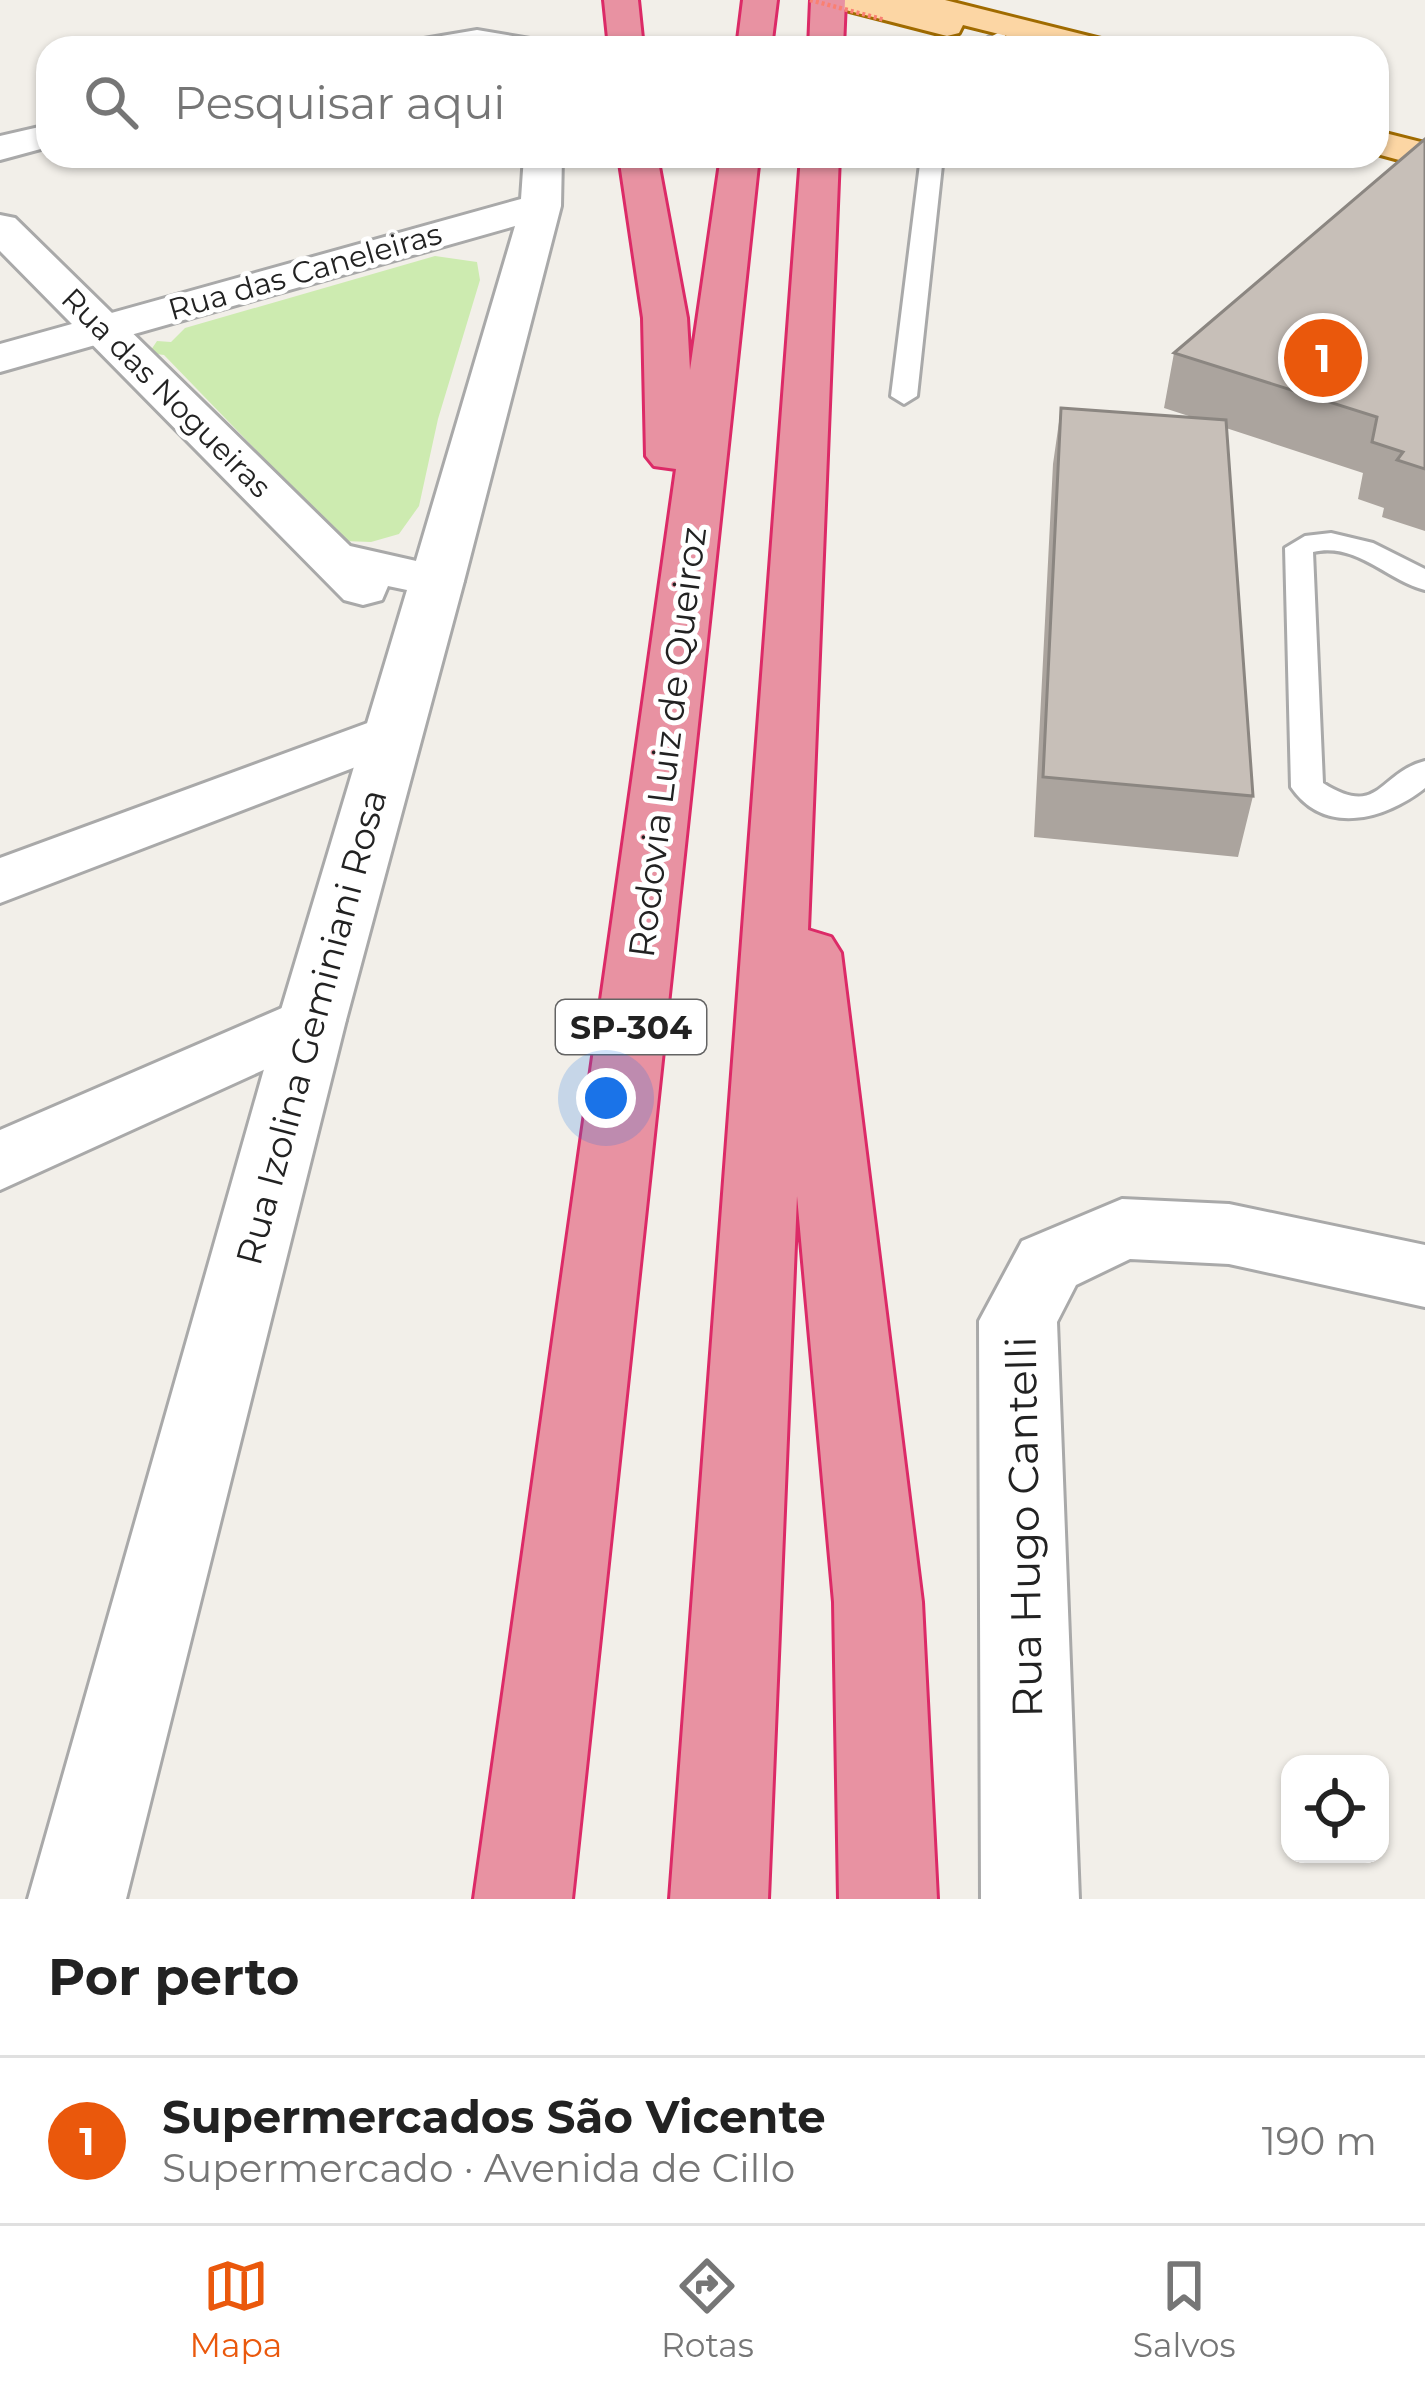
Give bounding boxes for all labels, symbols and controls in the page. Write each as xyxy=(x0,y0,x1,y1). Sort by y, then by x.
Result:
search box xyxy=(36,36,1389,168)
icon: search xyxy=(78,69,144,135)
text: Pesquisar aqui xyxy=(174,75,505,130)
street label: Rua das Caneleiras xyxy=(164,215,446,328)
street label: Rua das Nogueiras xyxy=(54,280,279,505)
pin: 1 xyxy=(1284,313,1362,403)
street label: Rodovia Luiz de Queiroz xyxy=(619,524,715,960)
street label: Rua Izolina Geminiani Rosa xyxy=(226,784,396,1270)
road number: SP-304 xyxy=(556,1000,706,1054)
your location xyxy=(576,1068,636,1128)
street label: Rua Hugo Cantelli xyxy=(995,1336,1053,1718)
map controls xyxy=(1281,1755,1389,1863)
button: locate xyxy=(1281,1755,1389,1863)
text: Por perto xyxy=(48,1946,299,2008)
text: Supermercados São Vicente xyxy=(162,2089,826,2144)
text: 1 xyxy=(79,2117,95,2165)
text: 190 m xyxy=(1262,2117,1377,2165)
text: Supermercado · Avenida de Cillo xyxy=(162,2144,795,2192)
tab: Mapa xyxy=(189,2253,282,2365)
tab: Rotas xyxy=(661,2253,754,2365)
tab: Salvos xyxy=(1133,2253,1236,2365)

